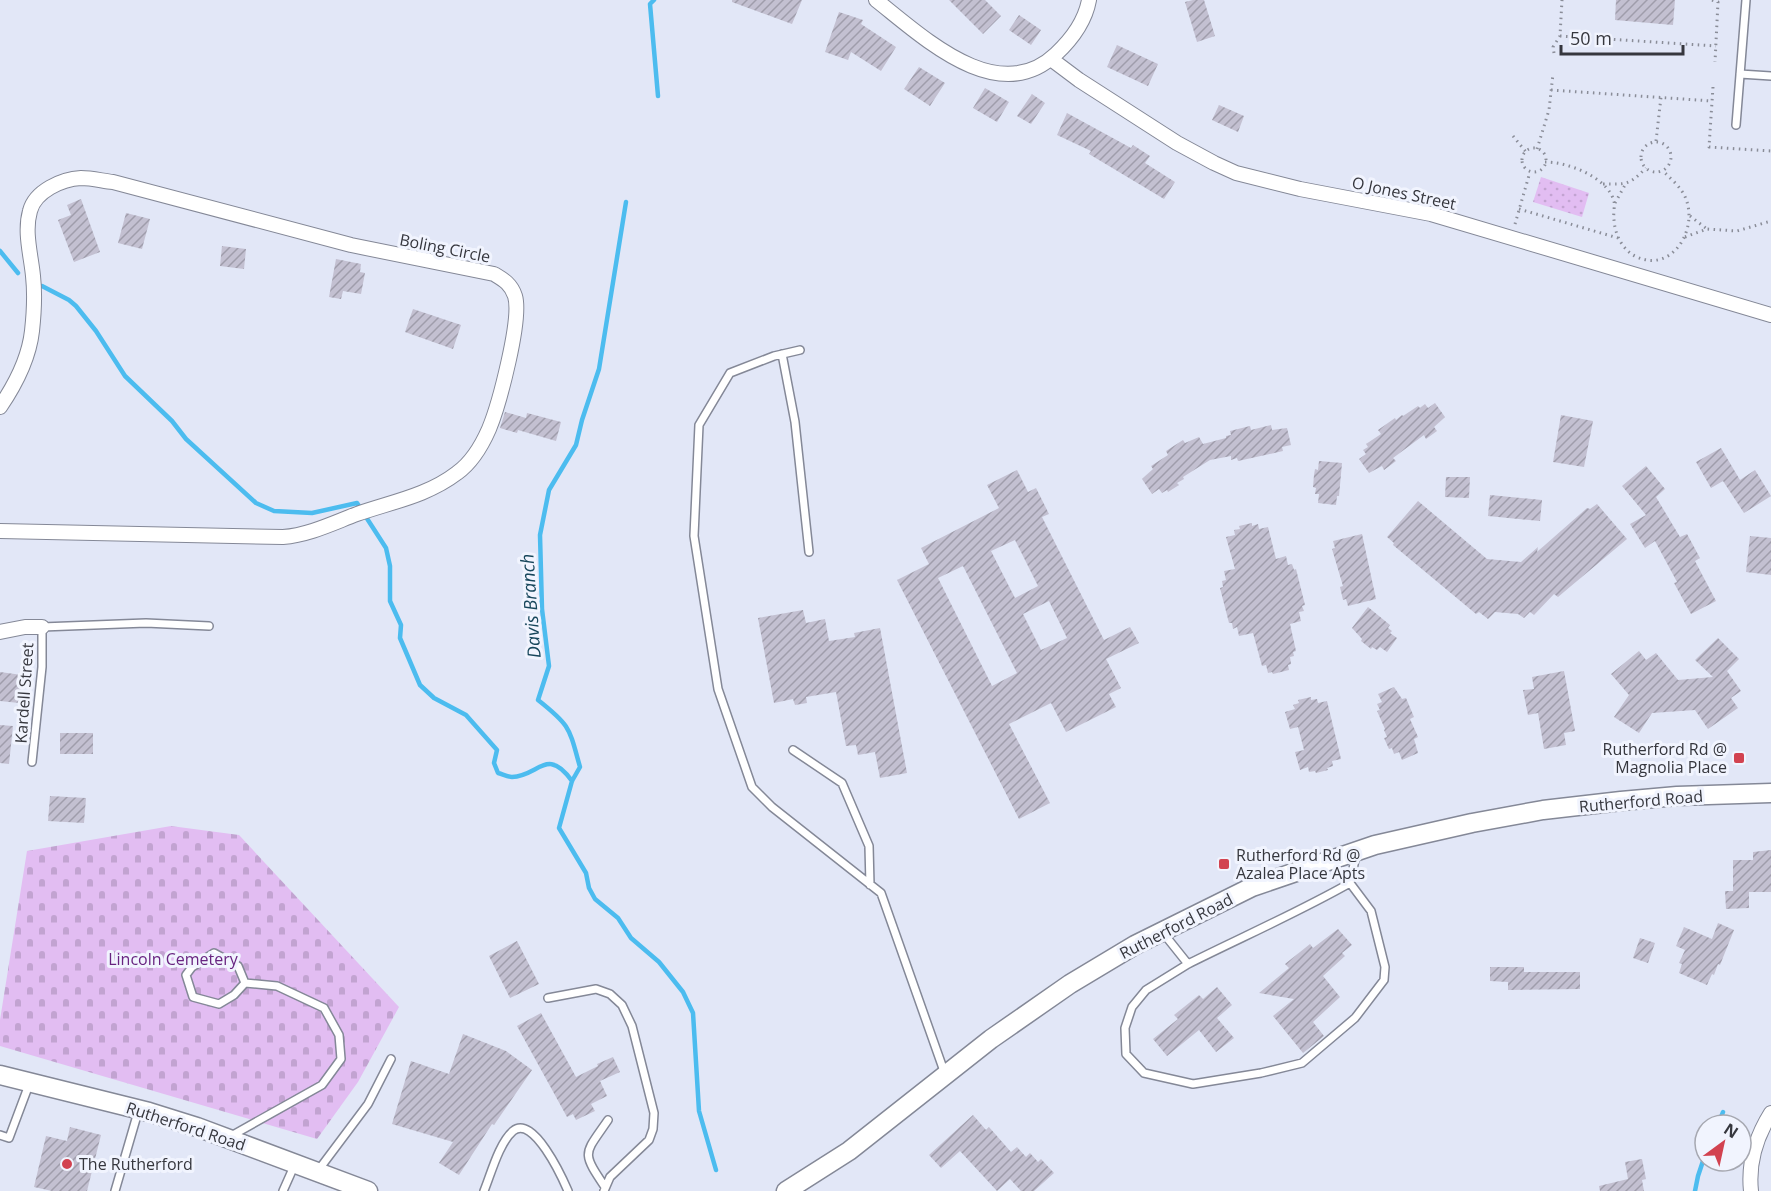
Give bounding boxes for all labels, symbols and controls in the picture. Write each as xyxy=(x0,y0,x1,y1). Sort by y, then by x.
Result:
scale bar xyxy=(1561,18,1682,56)
text: 50 m xyxy=(1570,26,1612,50)
street label: O Jones Street xyxy=(1350,171,1458,215)
street label: Boling Circle xyxy=(398,228,492,268)
water label: Davis Branch xyxy=(514,553,546,659)
street label: Kardell Street xyxy=(10,642,39,744)
place label: Rutherford Rd @ Magnolia Place xyxy=(1603,738,1727,778)
marker: Rutherford Rd @ Magnolia Place xyxy=(1732,751,1746,765)
street label: Rutherford Road xyxy=(1578,785,1704,817)
place label: Rutherford Rd @ Azalea Place Apts xyxy=(1236,844,1365,884)
marker: Rutherford Rd @ Azalea Place Apts xyxy=(1217,857,1231,871)
street label: Rutherford Road xyxy=(1116,888,1236,964)
park label: Lincoln Cemetery xyxy=(108,948,239,970)
street label: Rutherford Road xyxy=(123,1096,249,1156)
north arrow xyxy=(1693,1113,1753,1173)
text: N xyxy=(1720,1118,1743,1143)
place label: The Rutherford xyxy=(79,1153,193,1175)
marker: The Rutherford xyxy=(60,1157,74,1171)

